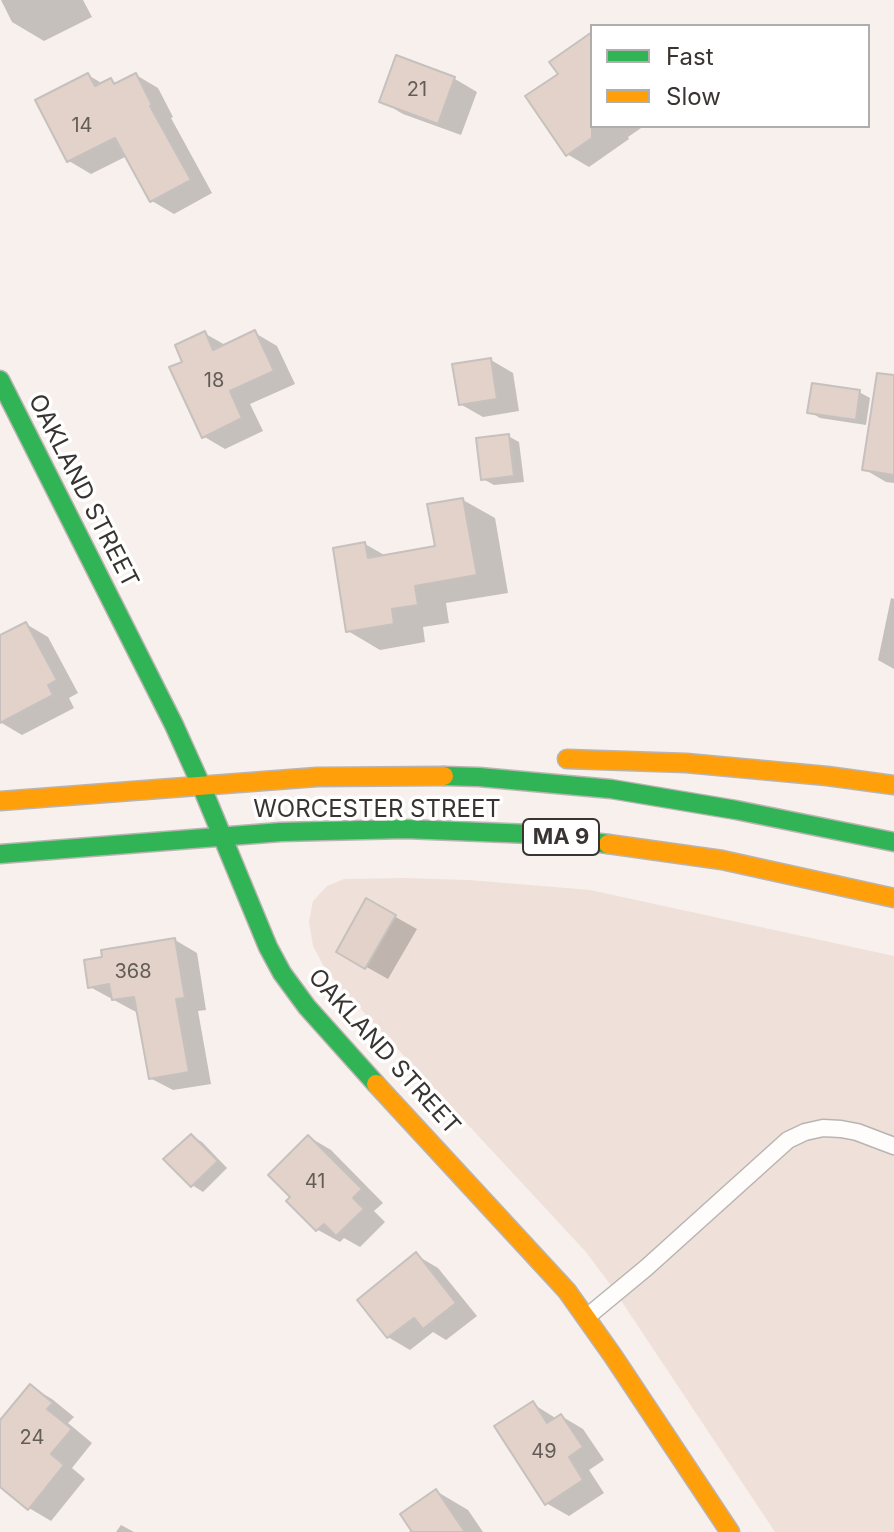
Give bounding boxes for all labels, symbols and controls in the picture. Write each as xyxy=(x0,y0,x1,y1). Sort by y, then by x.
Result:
legend xyxy=(590,24,870,128)
text: Fast xyxy=(666,42,714,71)
house number: 21 xyxy=(407,78,427,102)
text: Slow xyxy=(666,82,721,111)
house number: 14 xyxy=(71,114,93,138)
house number: 18 xyxy=(204,369,224,393)
street label: OAKLAND STREET xyxy=(22,389,144,593)
street label: WORCESTER STREET xyxy=(253,796,501,824)
road number: MA 9 xyxy=(523,819,599,855)
house number: 368 xyxy=(114,960,152,984)
street label: OAKLAND STREET xyxy=(302,963,466,1141)
house number: 41 xyxy=(305,1170,325,1194)
house number: 24 xyxy=(20,1426,44,1450)
house number: 49 xyxy=(531,1440,557,1464)

